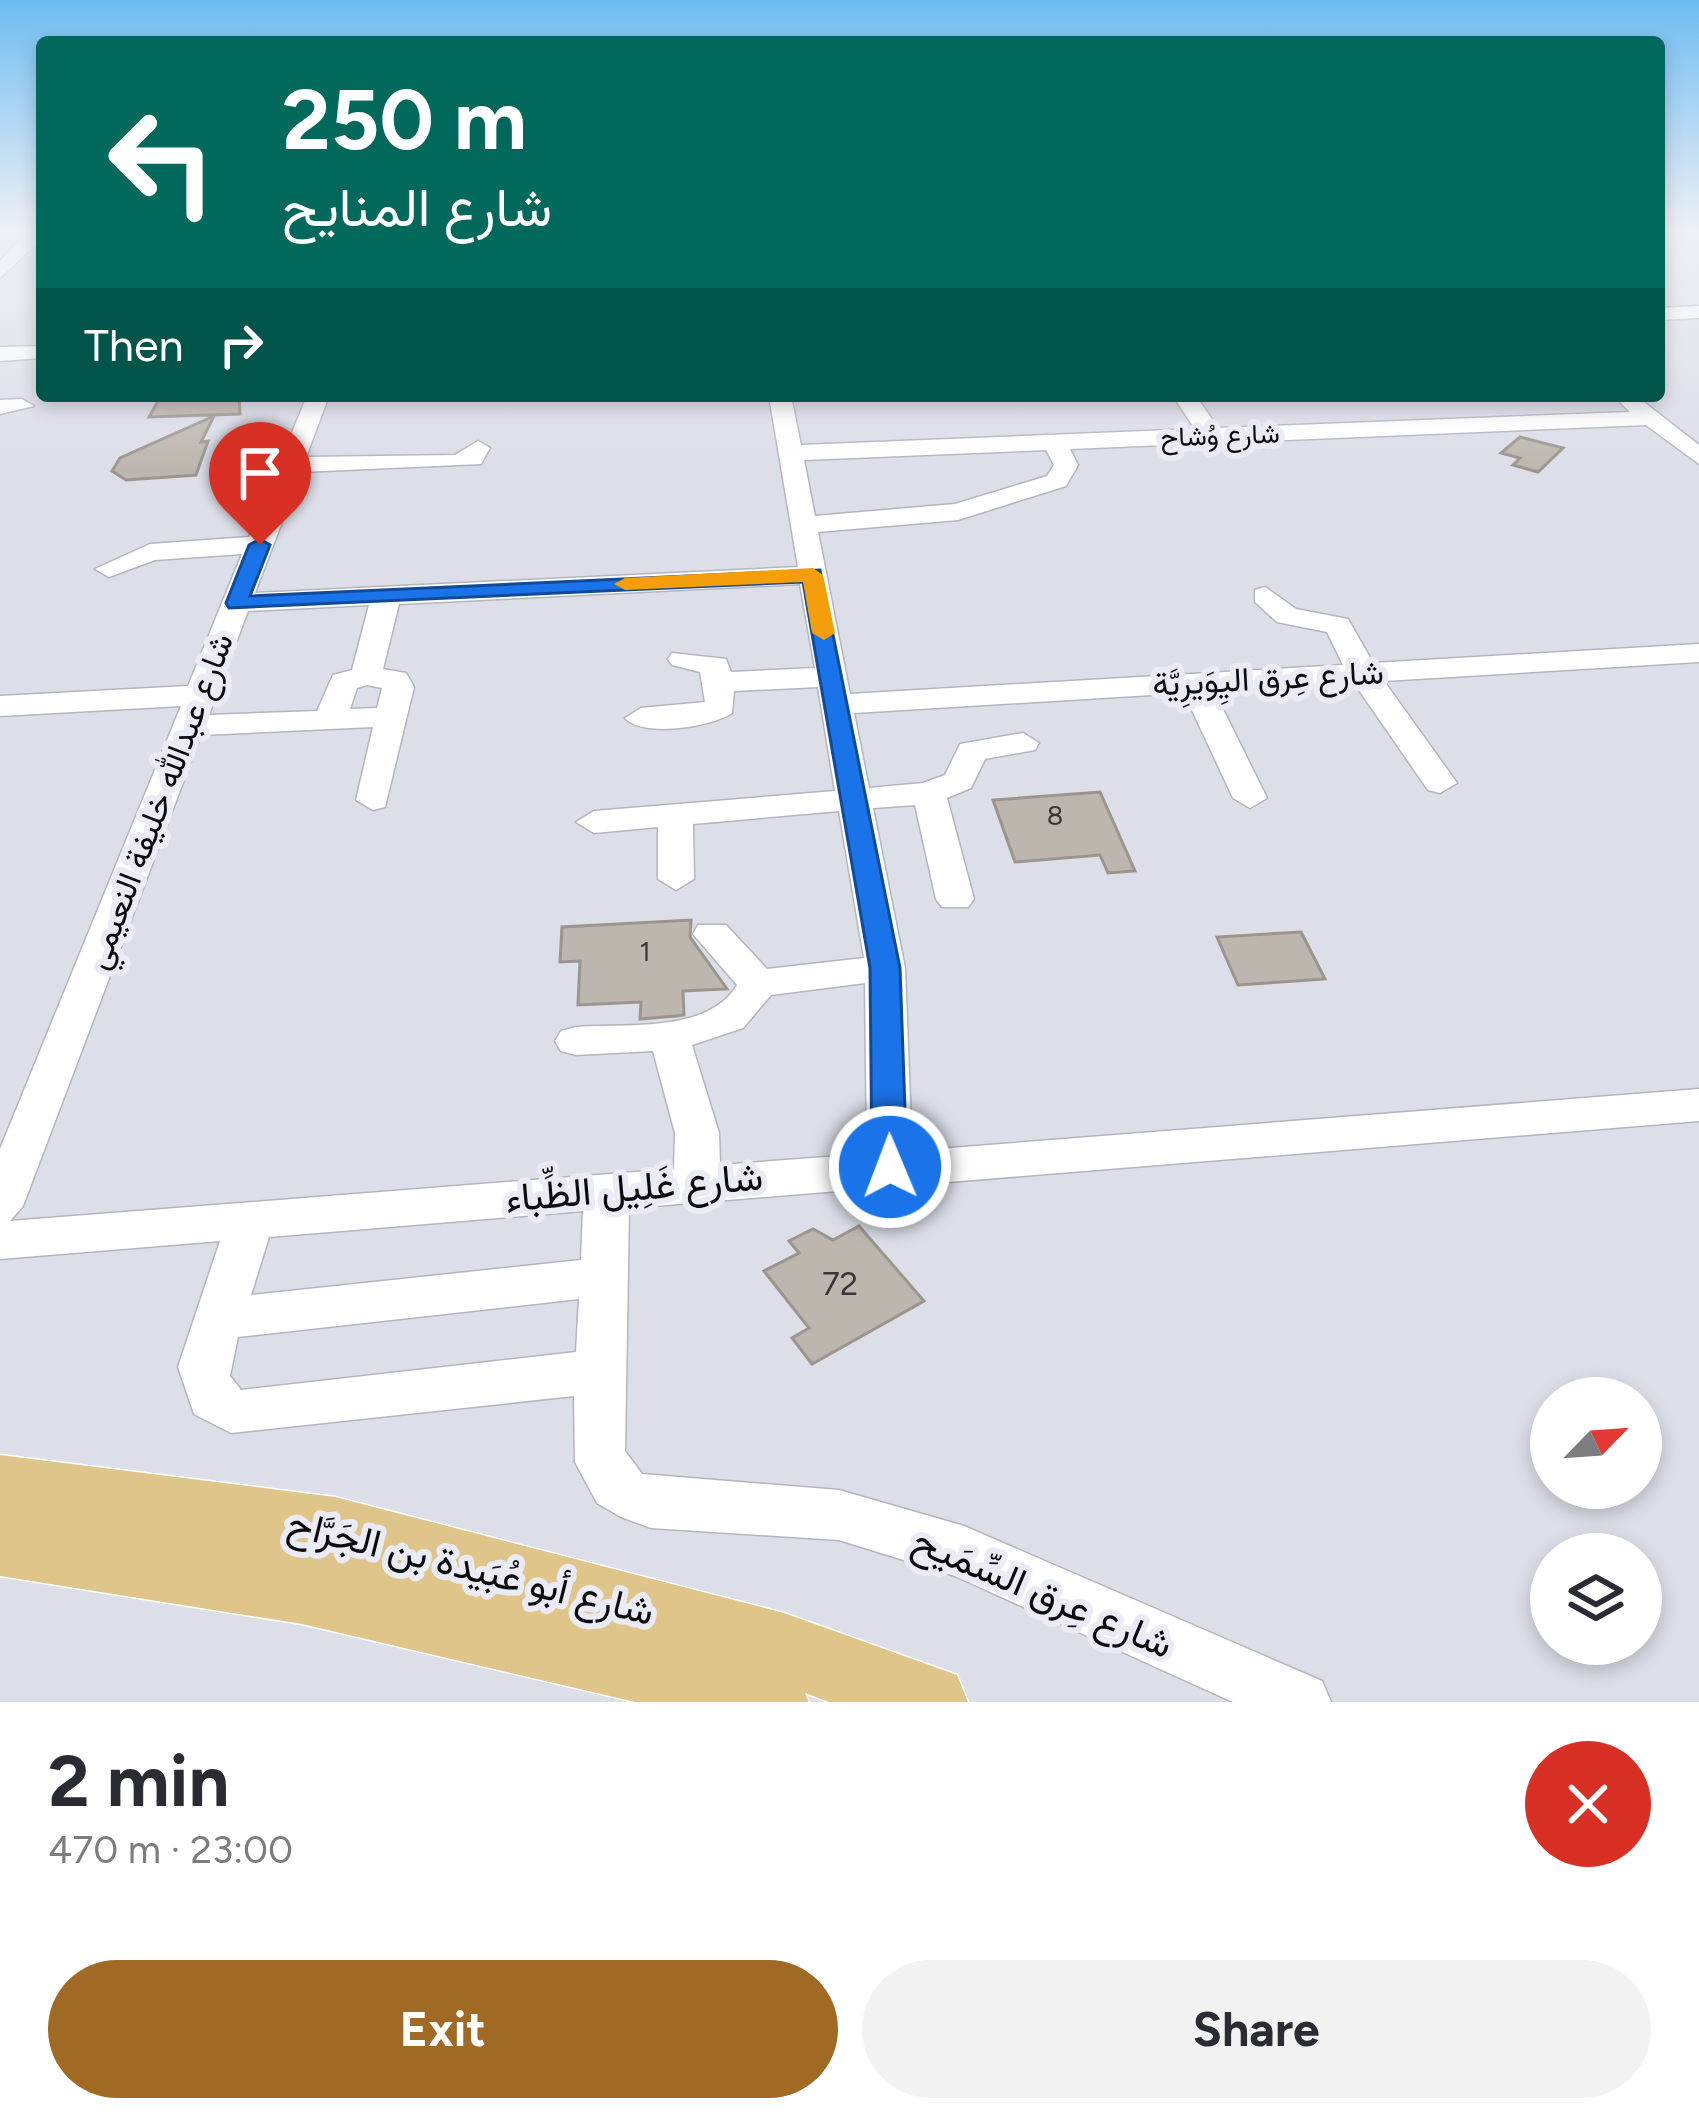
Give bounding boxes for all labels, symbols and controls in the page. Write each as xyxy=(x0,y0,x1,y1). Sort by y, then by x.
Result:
text: 250 m xyxy=(282,69,527,170)
icon: left xyxy=(84,84,240,240)
text: شارع المنايح xyxy=(282,175,552,240)
icon: right xyxy=(208,312,274,378)
text: Then xyxy=(84,318,184,372)
street label: شارع وُشاح xyxy=(1160,416,1280,456)
pin xyxy=(209,422,311,545)
icon: arrive xyxy=(227,440,293,506)
street label: شارع عبدالله خليفة النعيمي xyxy=(77,628,248,977)
street label: شارع عِرق اليِوَيرِيَّة xyxy=(1151,652,1385,710)
house number: 8 xyxy=(1047,799,1063,832)
house number: 1 xyxy=(639,935,651,968)
position arrow xyxy=(827,1104,953,1230)
street label: شارع غَلِيل الظِّباء xyxy=(503,1147,765,1225)
house number: 72 xyxy=(822,1264,858,1303)
north arrow xyxy=(1530,1377,1662,1509)
map controls xyxy=(1530,1377,1662,1665)
street label: شارع أبو عُبَيدة بن الجَرَّاح xyxy=(282,1499,659,1638)
street label: شارع عِرق السِّمَيح xyxy=(904,1516,1180,1672)
button: layers xyxy=(1530,1533,1662,1665)
text: 2 min xyxy=(48,1738,229,1824)
button: close xyxy=(1525,1741,1651,1867)
text: 470 m · 23:00 xyxy=(48,1826,293,1873)
button: Exit xyxy=(48,1960,838,2098)
button: Share xyxy=(862,1960,1651,2098)

